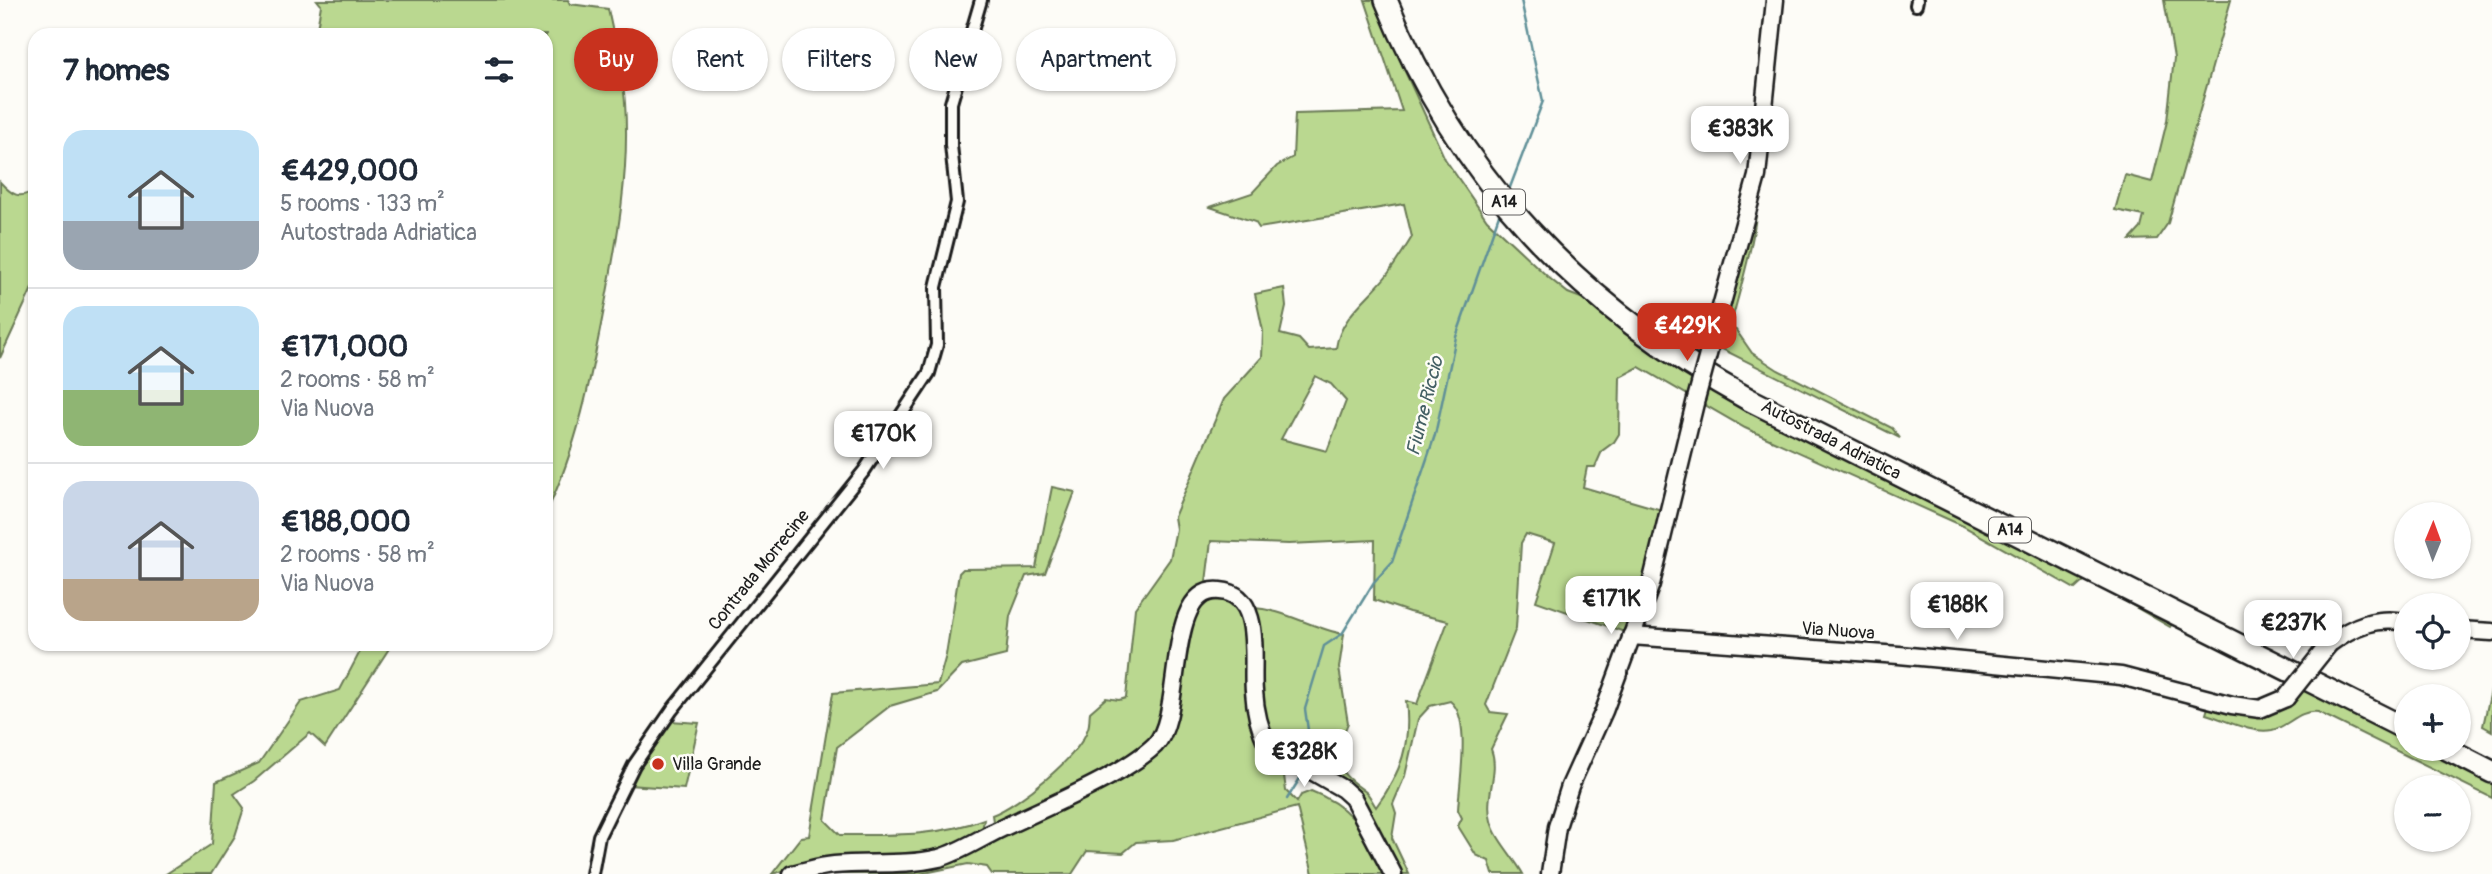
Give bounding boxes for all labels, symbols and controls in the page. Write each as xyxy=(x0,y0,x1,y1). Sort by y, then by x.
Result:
chip: Buy xyxy=(574,28,658,91)
chip: Rent xyxy=(672,28,768,91)
chip: Filters xyxy=(782,28,895,91)
chip: New xyxy=(909,28,1002,91)
chip: Apartment xyxy=(1016,28,1176,91)
icon: filters xyxy=(480,51,518,89)
text: 7 homes xyxy=(63,52,170,89)
pin: €383K xyxy=(1691,106,1789,166)
text: €383K xyxy=(1707,114,1773,143)
text: €429,000 xyxy=(280,152,419,189)
icon: home xyxy=(119,158,203,242)
text: 5 rooms · 133 m² xyxy=(280,189,445,218)
road number: A14 xyxy=(1483,190,1525,214)
text: Autostrada Adriatica xyxy=(280,218,477,247)
pin: €429K xyxy=(1638,304,1736,363)
text: €429K xyxy=(1653,311,1721,340)
text: €171,000 xyxy=(280,328,408,365)
icon: home xyxy=(119,334,203,418)
water label: Fiume Riccio xyxy=(1401,352,1449,458)
text: 2 rooms · 58 m² xyxy=(280,365,435,394)
text: Via Nuova xyxy=(280,394,374,423)
street label: Autostrada Adriatica xyxy=(1757,395,1905,485)
pin: €170K xyxy=(834,412,932,471)
text: €170K xyxy=(850,419,916,448)
north arrow xyxy=(2394,502,2471,579)
map controls xyxy=(2394,502,2471,852)
text: €188,000 xyxy=(280,503,411,540)
street label: Contrada Morrecine xyxy=(703,505,815,635)
icon: home xyxy=(119,509,203,593)
road number: A14 xyxy=(1989,517,2031,542)
text: 2 rooms · 58 m² xyxy=(280,540,435,569)
text: Via Nuova xyxy=(280,569,374,598)
pin: €171K xyxy=(1562,576,1660,636)
pin: €188K xyxy=(1908,582,2006,642)
text: €171K xyxy=(1581,584,1641,613)
text: €188K xyxy=(1926,590,1988,619)
button: locate xyxy=(2394,593,2471,670)
pin: €237K xyxy=(2244,600,2342,660)
text: €237K xyxy=(2260,608,2326,637)
street label: Via Nuova xyxy=(1800,617,1876,645)
button: + xyxy=(2394,684,2471,761)
pin: €328K xyxy=(1255,730,1353,789)
text: €328K xyxy=(1271,737,1337,766)
place label: Villa Grande xyxy=(672,753,761,776)
marker: Villa Grande xyxy=(650,756,666,772)
button: − xyxy=(2394,775,2471,852)

